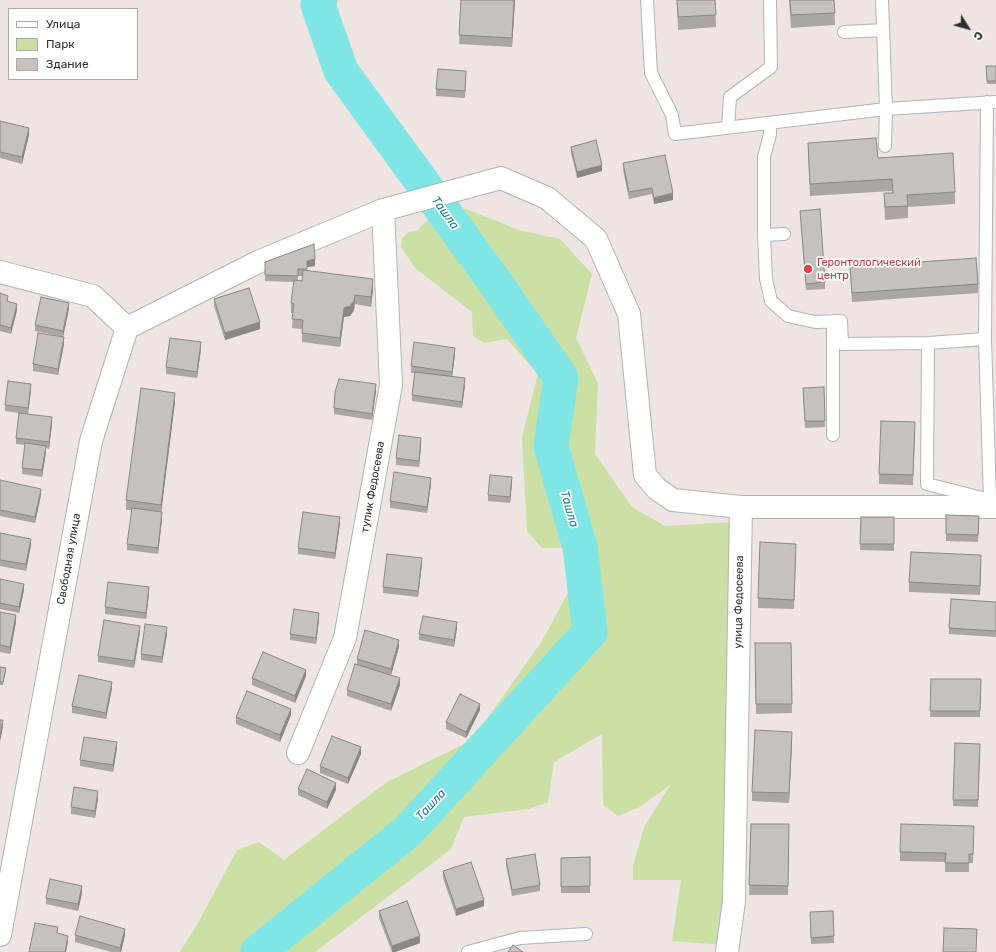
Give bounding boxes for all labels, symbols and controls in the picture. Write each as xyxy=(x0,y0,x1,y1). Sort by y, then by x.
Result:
legend xyxy=(8,8,138,80)
north arrow xyxy=(948,8,988,48)
text: Улица xyxy=(46,17,80,31)
text: С xyxy=(970,29,986,43)
text: Парк xyxy=(46,37,75,51)
text: Здание xyxy=(46,57,89,71)
water label: Ташла xyxy=(428,194,462,232)
place label: Геронтологический центр xyxy=(817,256,921,282)
marker: Геронтологический центр xyxy=(802,263,814,275)
street label: тупик Федосеева xyxy=(358,440,388,534)
water label: Ташла xyxy=(557,489,581,529)
street label: Свободная улица xyxy=(54,512,84,606)
street label: улица Федосеева xyxy=(732,555,746,649)
water label: Ташла xyxy=(413,786,449,824)

